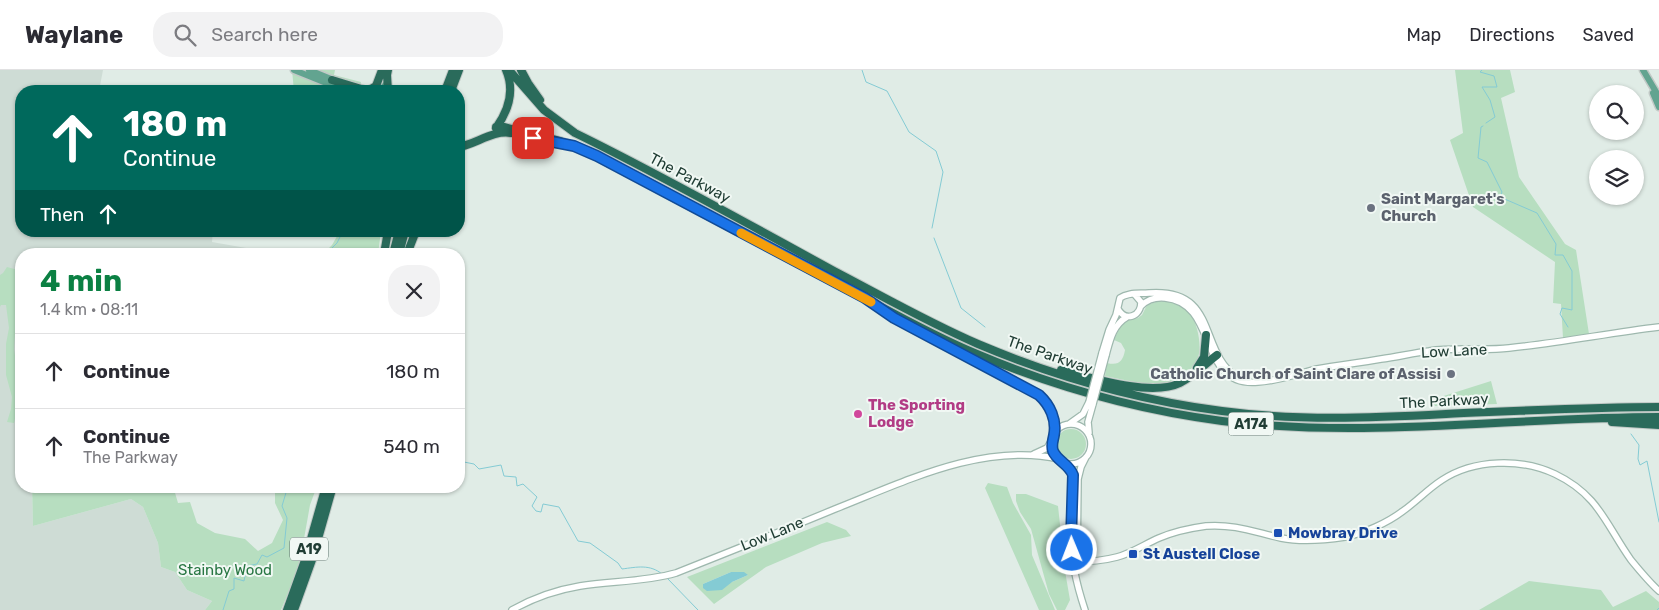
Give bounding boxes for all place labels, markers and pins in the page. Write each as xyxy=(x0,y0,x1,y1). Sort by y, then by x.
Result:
pin xyxy=(512,117,554,159)
place label: Saint Margaret's Church xyxy=(1381,190,1505,225)
marker: Saint Margaret's Church xyxy=(1365,202,1377,214)
place label: Catholic Church of Saint Clare of Assisi xyxy=(1150,365,1441,383)
marker: Catholic Church of Saint Clare of Assisi xyxy=(1445,368,1457,380)
place label: The Sporting Lodge xyxy=(868,396,965,431)
marker: The Sporting Lodge xyxy=(852,408,864,420)
place label: Mowbray Drive xyxy=(1288,524,1398,542)
marker: Mowbray Drive xyxy=(1272,527,1284,539)
place label: St Austell Close xyxy=(1143,545,1260,563)
marker: St Austell Close xyxy=(1127,548,1139,560)

